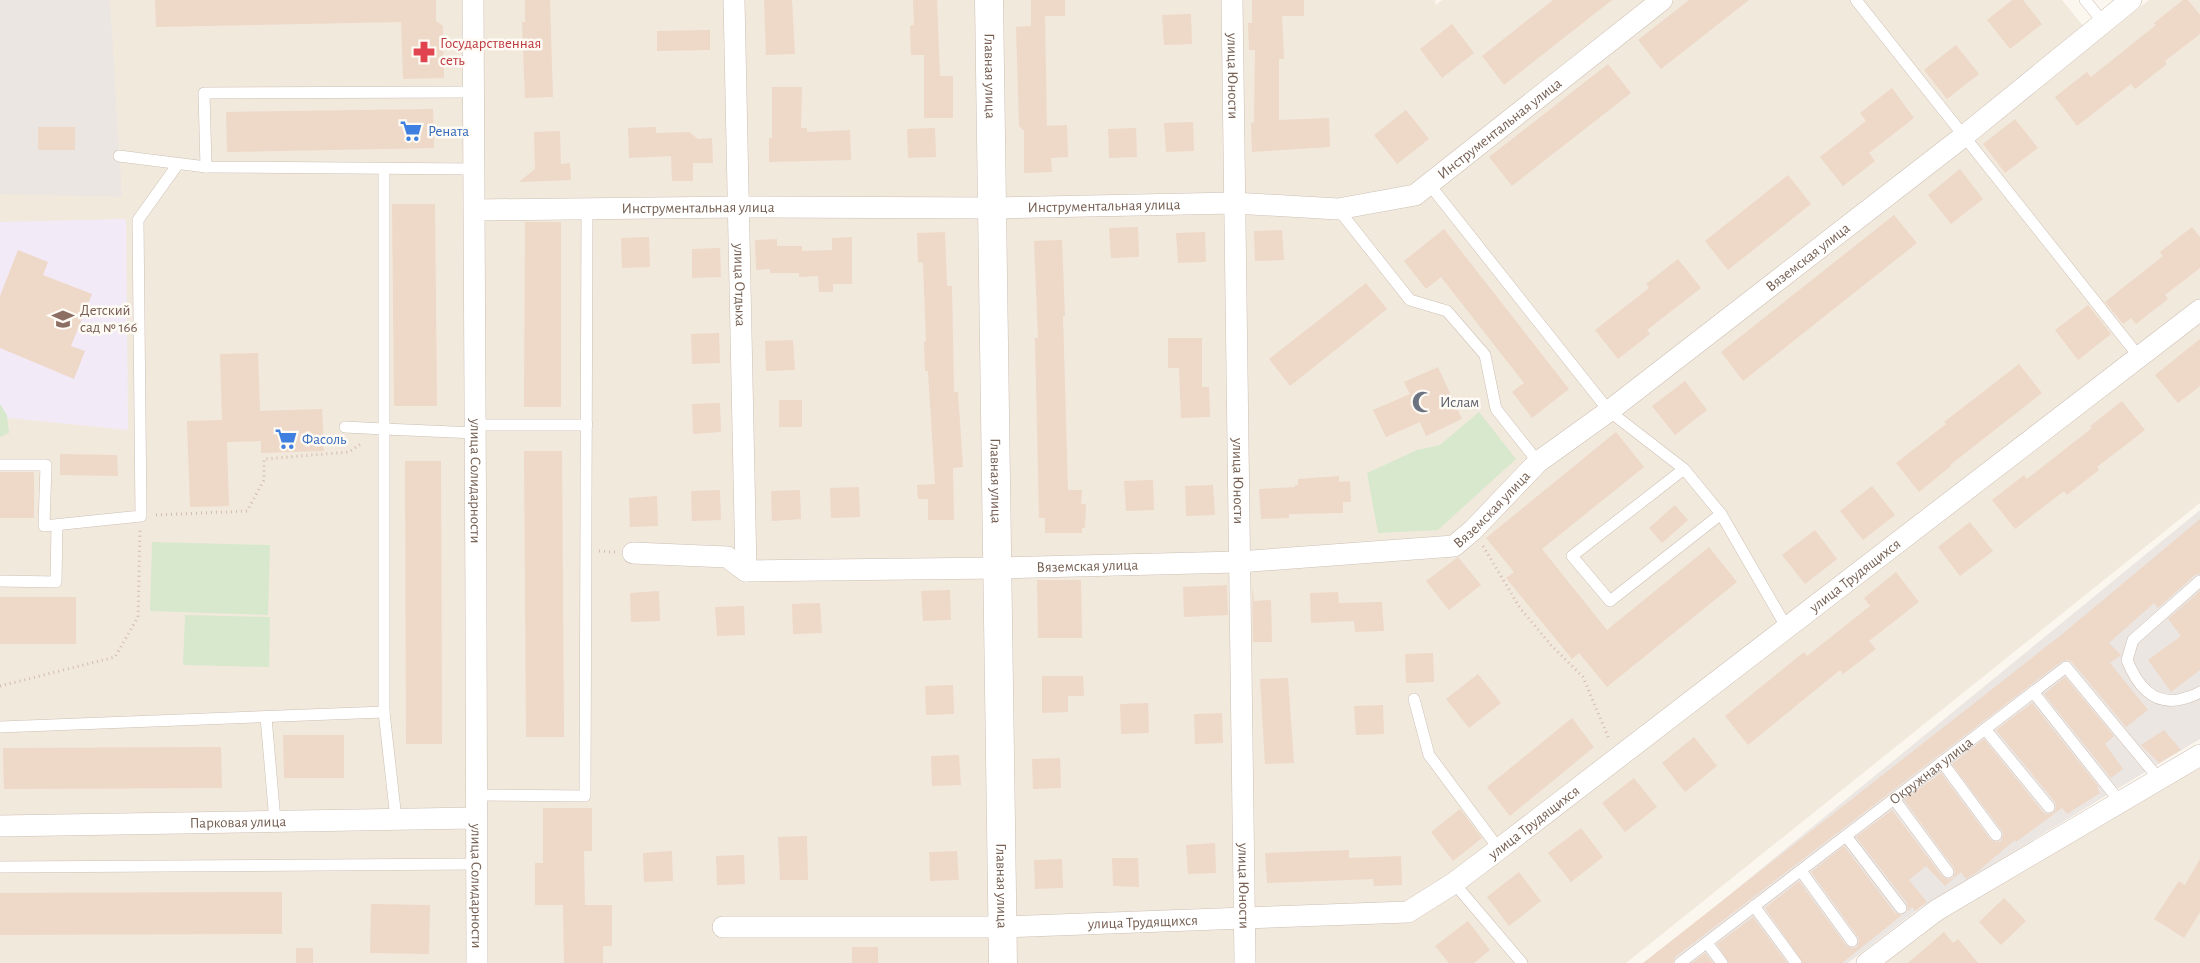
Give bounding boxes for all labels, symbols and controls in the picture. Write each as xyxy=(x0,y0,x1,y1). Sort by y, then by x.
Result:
street label: улица Юности xyxy=(1225,32,1241,119)
street label: Главная улица xyxy=(982,33,998,119)
place label: Государственная сеть xyxy=(440,36,541,68)
pharmacy icon: Государственная сеть xyxy=(411,39,437,65)
street label: Инструментальная улица xyxy=(1435,75,1564,182)
supermarket icon: Рената xyxy=(398,118,424,144)
place label: Рената xyxy=(428,124,469,139)
street label: Инструментальная улица xyxy=(1027,197,1181,215)
street label: Инструментальная улица xyxy=(621,199,775,216)
street label: Вяземская улица xyxy=(1763,220,1853,294)
street label: улица Отдыха xyxy=(732,242,748,327)
place label: Детский сад № 166 xyxy=(80,303,138,335)
school or university icon: Детский сад № 166 xyxy=(50,306,76,332)
mosque icon: Ислам xyxy=(1410,389,1436,415)
place label: Ислам xyxy=(1440,395,1479,410)
street label: улица Солидарности xyxy=(468,418,483,543)
supermarket icon: Фасоль xyxy=(273,426,299,452)
place label: Фасоль xyxy=(302,432,347,447)
street label: улица Юности xyxy=(1230,437,1247,524)
street label: Главная улица xyxy=(988,438,1004,524)
street label: Вяземская улица xyxy=(1450,468,1533,551)
street label: улица Трудящихся xyxy=(1806,536,1903,616)
street label: Вяземская улица xyxy=(1036,557,1139,575)
street label: Окружная улица xyxy=(1886,734,1975,807)
street label: улица Трудящихся xyxy=(1485,783,1582,862)
street label: Парковая улица xyxy=(190,814,287,830)
street label: улица Солидарности xyxy=(469,822,484,949)
street label: улица Юности xyxy=(1236,842,1252,929)
street label: Главная улица xyxy=(994,843,1010,929)
street label: улица Трудящихся xyxy=(1087,912,1198,931)

